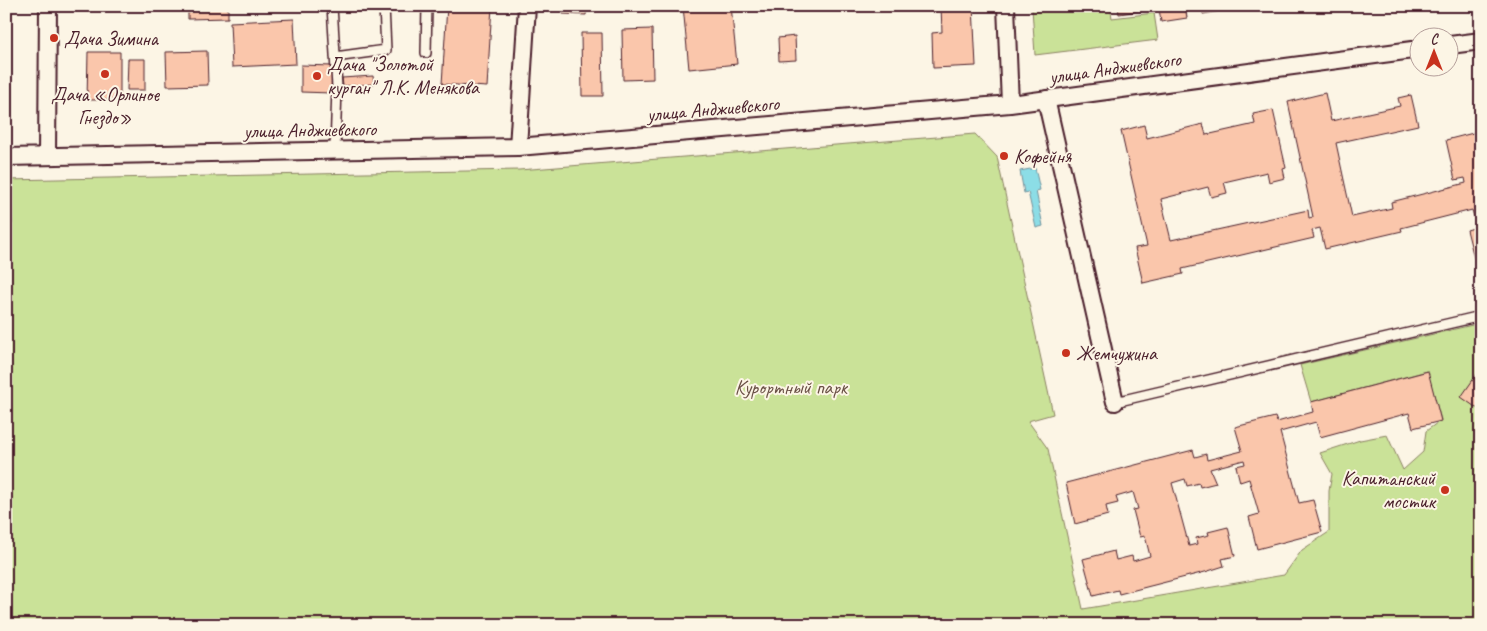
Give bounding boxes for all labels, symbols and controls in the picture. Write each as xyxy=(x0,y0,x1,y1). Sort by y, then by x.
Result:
place label: Дача Зимина xyxy=(64,26,160,51)
north arrow xyxy=(1410,28,1460,78)
text: С xyxy=(1431,31,1440,48)
marker: Дача Зимина xyxy=(48,32,60,44)
street label: улица Анджиевского xyxy=(1047,46,1183,90)
place label: Дача "Золотой курган" Л.К. Менякова xyxy=(327,52,480,100)
marker: Дача «Орлиное Гнездо» xyxy=(99,68,111,80)
marker: Дача "Золотой курган" Л.К. Менякова xyxy=(311,70,323,82)
place label: Дача «Орлиное Гнездо» xyxy=(51,82,160,130)
street label: улица Анджиевского xyxy=(645,91,781,127)
street label: улица Анджиевского xyxy=(242,116,377,144)
place label: Кофейня xyxy=(1014,144,1072,169)
marker: Кофейня xyxy=(998,150,1010,162)
place label: Жемчужина xyxy=(1076,341,1158,366)
marker: Жемчужина xyxy=(1060,347,1072,359)
park label: Курортный парк xyxy=(735,375,849,400)
place label: Капитанский мостик xyxy=(1342,466,1437,514)
marker: Капитанский мостик xyxy=(1439,484,1451,496)

